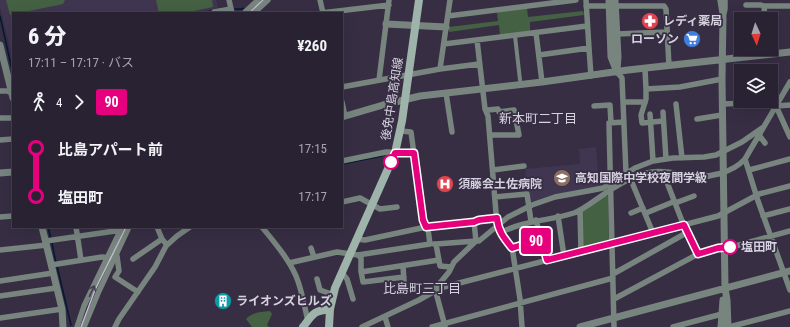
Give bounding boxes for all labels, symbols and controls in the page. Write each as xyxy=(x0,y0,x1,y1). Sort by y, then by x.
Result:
pharmacy icon: レディ薬局 xyxy=(640,11,660,31)
north arrow xyxy=(734,12,778,56)
map controls xyxy=(734,12,778,108)
place label: レディ薬局 xyxy=(663,14,722,28)
text: 6 分 xyxy=(28,24,66,49)
supermarket icon: ローソン xyxy=(682,29,702,49)
place label: ローソン xyxy=(631,32,679,46)
text: ¥260 xyxy=(297,37,327,55)
text: 17:11 – 17:17 · バス xyxy=(28,55,134,70)
street label: 後免中島高知線 xyxy=(379,56,405,142)
button: layers xyxy=(734,64,778,108)
icon: walk xyxy=(28,91,50,113)
icon: forward xyxy=(68,91,90,113)
text: 90 xyxy=(104,94,119,110)
text: 4 xyxy=(56,95,62,110)
district label: 新本町二丁目 xyxy=(499,111,577,126)
text: 比島アパート前 xyxy=(58,141,163,159)
text: 17:15 xyxy=(298,141,327,156)
unlabelled marker xyxy=(383,154,399,170)
school or university icon: 高知国際中学校夜間学級 xyxy=(552,168,572,188)
place label: 高知国際中学校夜間学級 xyxy=(575,171,707,185)
hospital icon: 須藤会土佐病院 xyxy=(435,174,455,194)
place label: 須藤会土佐病院 xyxy=(458,177,542,191)
text: 塩田町 xyxy=(58,189,103,207)
text: 17:17 xyxy=(298,189,327,204)
line badge: 90 xyxy=(518,228,554,254)
text: 90 xyxy=(529,233,543,249)
marker: 塩田町 xyxy=(722,239,738,255)
place label: 塩田町 xyxy=(741,240,777,254)
district label: 比島町三丁目 xyxy=(383,281,461,296)
one-way arrow xyxy=(88,285,96,297)
building icon: ライオンズヒルズ xyxy=(213,291,233,311)
place label: ライオンズヒルズ xyxy=(236,294,332,308)

